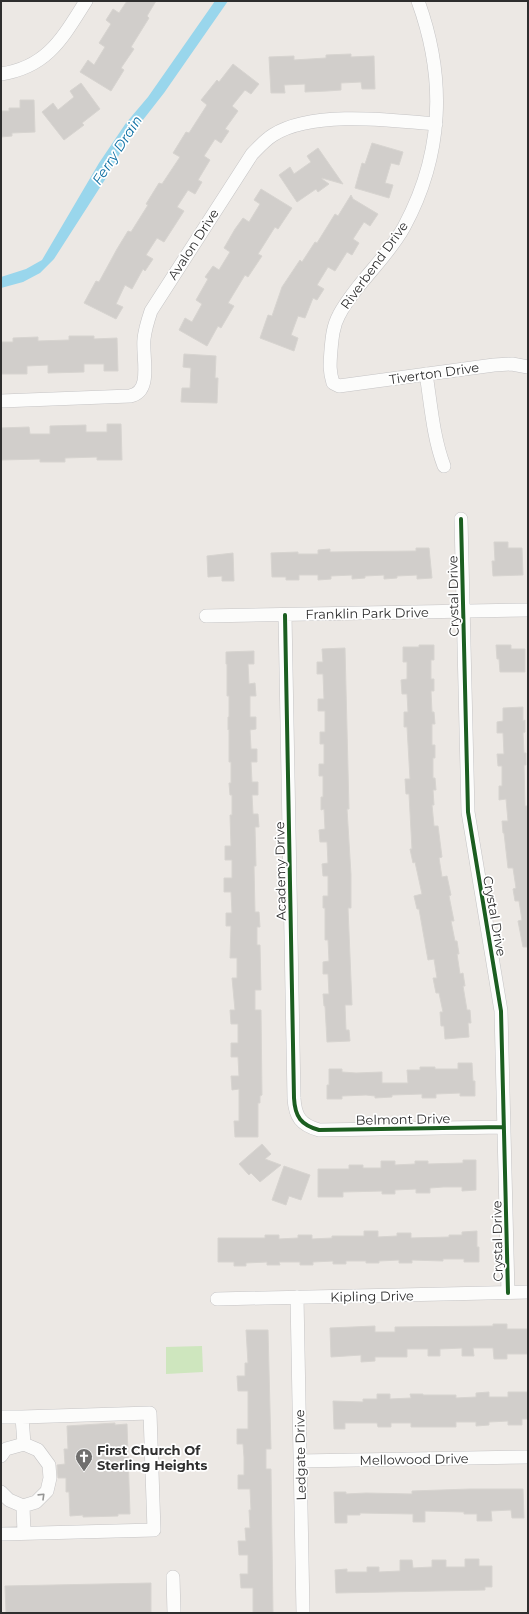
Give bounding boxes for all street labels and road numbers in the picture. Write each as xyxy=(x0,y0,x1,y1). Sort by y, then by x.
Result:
street label: Avalon Drive xyxy=(164,205,222,282)
street label: Riverbend Drive xyxy=(337,218,411,312)
street label: Tiverton Drive xyxy=(388,359,480,387)
street label: Crystal Drive xyxy=(444,555,462,637)
street label: Franklin Park Drive xyxy=(305,604,429,622)
street label: Academy Drive xyxy=(271,821,289,921)
street label: Crystal Drive xyxy=(480,875,510,958)
street label: Belmont Drive xyxy=(356,1110,451,1128)
street label: Crystal Drive xyxy=(488,1200,506,1282)
street label: Kipling Drive xyxy=(330,1287,414,1305)
street label: Ledgate Drive xyxy=(291,1409,309,1501)
street label: Mellowood Drive xyxy=(359,1450,469,1468)

